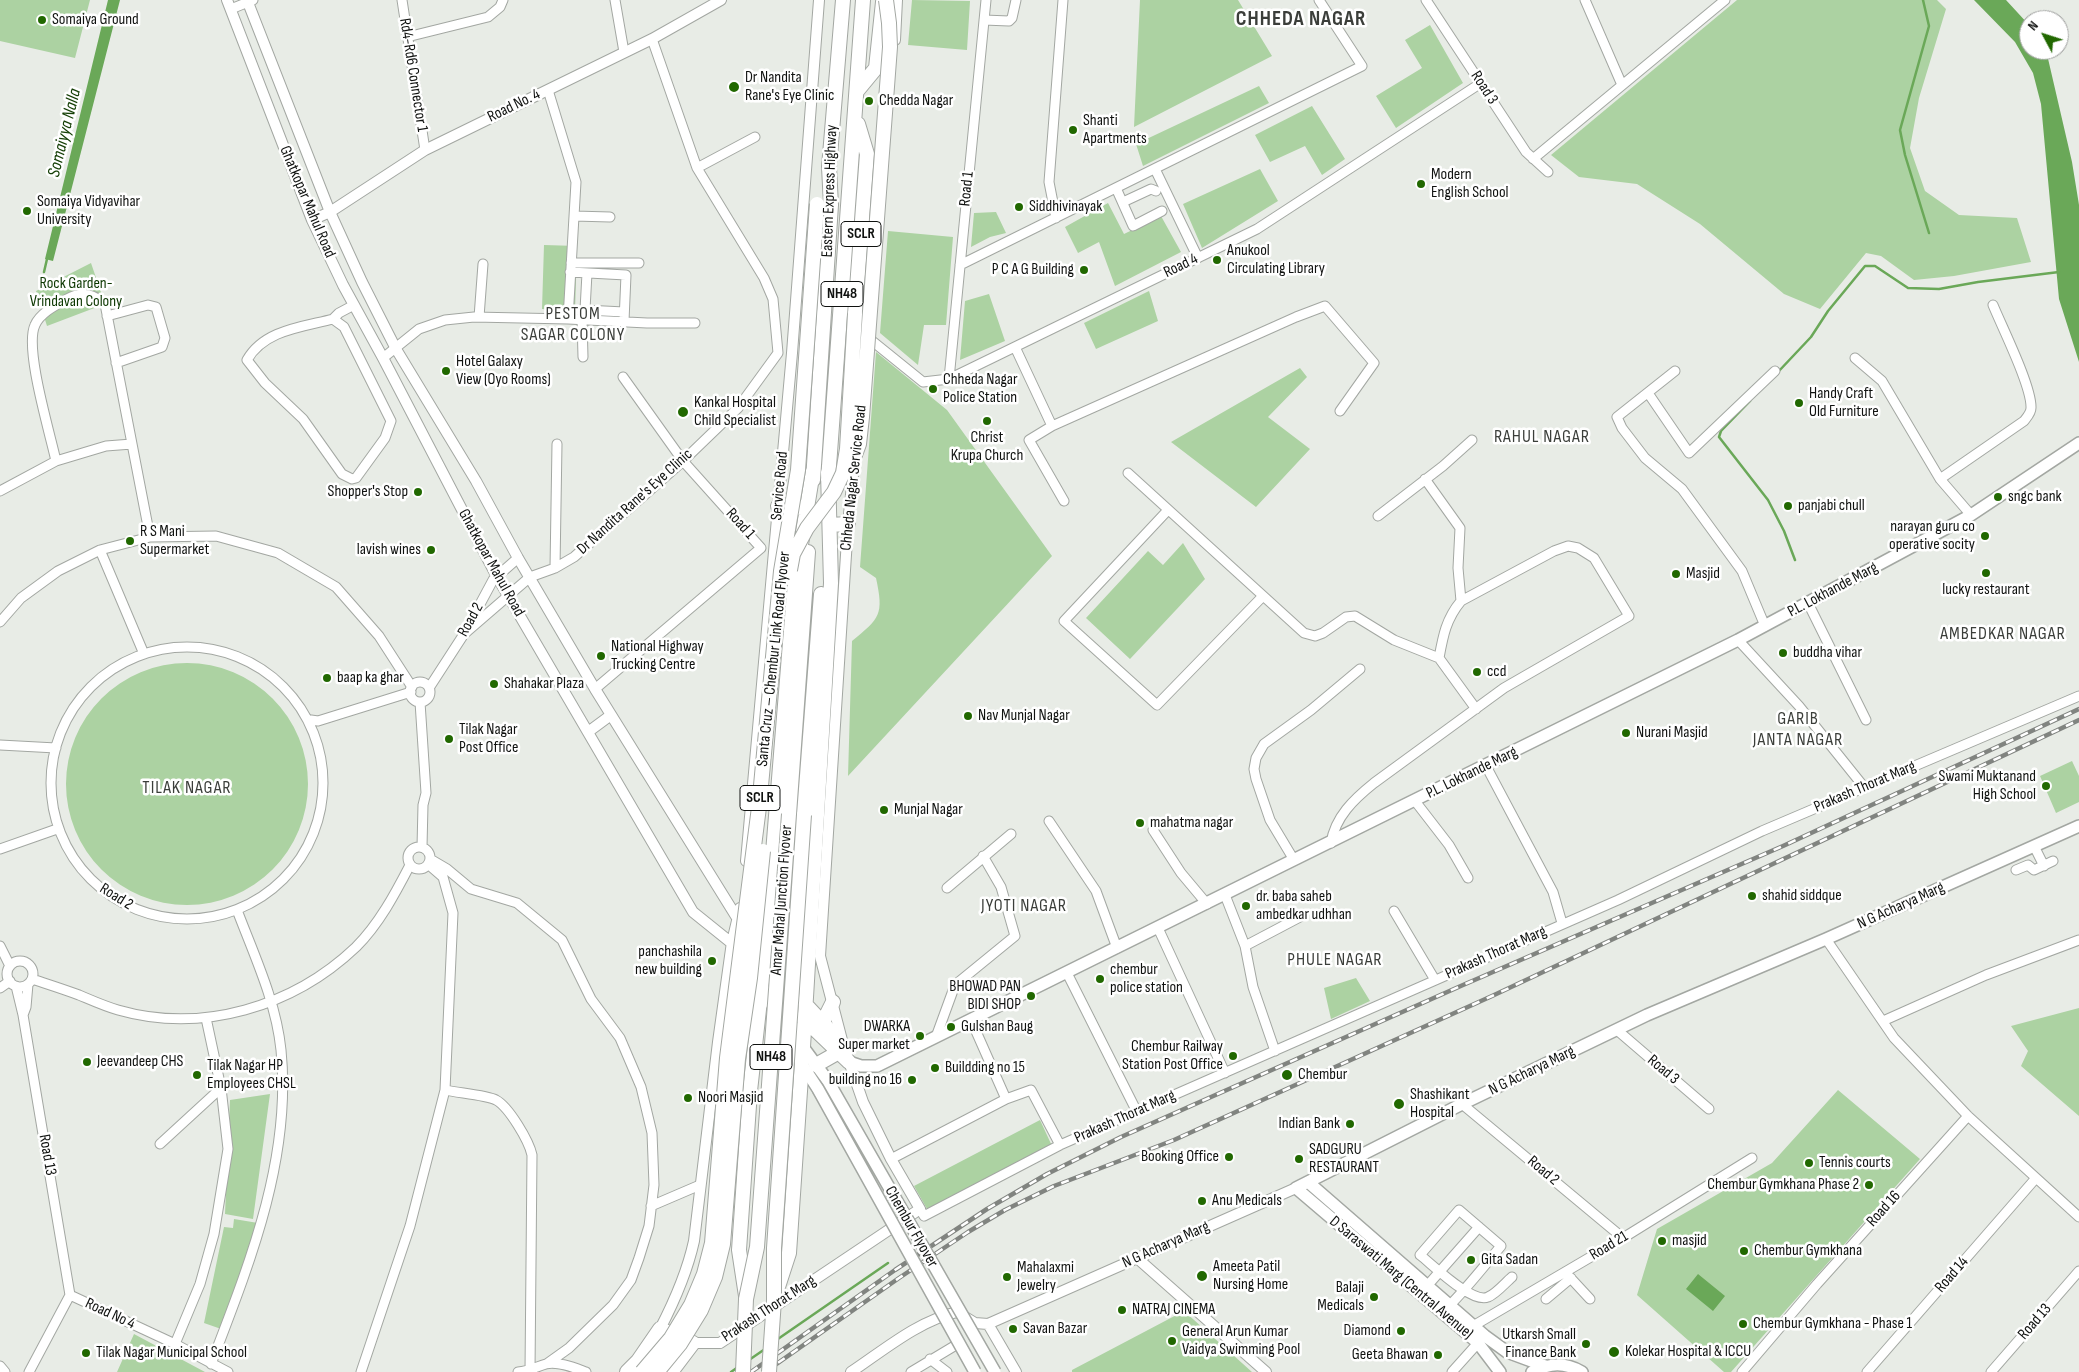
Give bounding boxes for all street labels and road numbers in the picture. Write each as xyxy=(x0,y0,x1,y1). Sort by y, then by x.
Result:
street label: Rd4-Rd6 Connector 1 xyxy=(395,17,431,133)
street label: Road 3 xyxy=(1466,68,1502,108)
street label: Road No. 4 xyxy=(485,85,543,127)
street label: Eastern Express Highway xyxy=(818,124,842,258)
street label: Ghatkopar Mahul Road xyxy=(275,143,339,261)
street label: Road 1 xyxy=(956,171,978,207)
road number: SCLR xyxy=(841,222,881,246)
street label: Road 4 xyxy=(1161,250,1201,282)
road number: NH48 xyxy=(821,282,863,306)
street label: Chheda Nagar Service Road xyxy=(837,404,871,552)
street label: Dr Nandita Rane's Eye Clinic xyxy=(573,445,697,559)
street label: Service Road xyxy=(767,451,793,521)
street label: Road 1 xyxy=(721,505,759,543)
street label: Ghatkopar Mahul Road xyxy=(454,506,528,620)
street label: Santa Cruz – Chembur Link Road Flyover xyxy=(753,550,795,768)
street label: P.L. Lokhande Marg xyxy=(1785,558,1881,622)
street label: Road 2 xyxy=(454,600,488,640)
street label: P.L. Lokhande Marg xyxy=(1423,743,1521,803)
street label: Prakash Thorat Marg xyxy=(1811,757,1919,817)
road number: SCLR xyxy=(740,786,780,810)
street label: Amar Mahal Junction Flyover xyxy=(767,824,797,976)
street label: N G Acharya Marg xyxy=(1854,878,1948,934)
street label: Road 2 xyxy=(96,879,136,915)
street label: Prakash Thorat Marg xyxy=(1442,922,1550,984)
street label: N G Acharya Marg xyxy=(1486,1042,1578,1100)
road number: NH48 xyxy=(750,1044,792,1070)
street label: Road 3 xyxy=(1643,1051,1683,1089)
street label: Prakash Thorat Marg xyxy=(1071,1086,1179,1148)
street label: Road 13 xyxy=(34,1133,60,1177)
street label: Road 2 xyxy=(1523,1152,1563,1190)
street label: Chembur Flyover xyxy=(880,1183,942,1271)
street label: Road 16 xyxy=(1863,1187,1905,1231)
street label: D Saraswati Marg (Central Avenue) xyxy=(1325,1212,1477,1344)
street label: N G Acharya Marg xyxy=(1119,1217,1213,1273)
street label: Road 21 xyxy=(1586,1227,1632,1265)
street label: Road 14 xyxy=(1931,1253,1973,1297)
street label: Prakash Thorat Marg xyxy=(718,1271,820,1347)
street label: Road No 4 xyxy=(82,1294,138,1334)
street label: Road 13 xyxy=(2014,1300,2056,1344)

